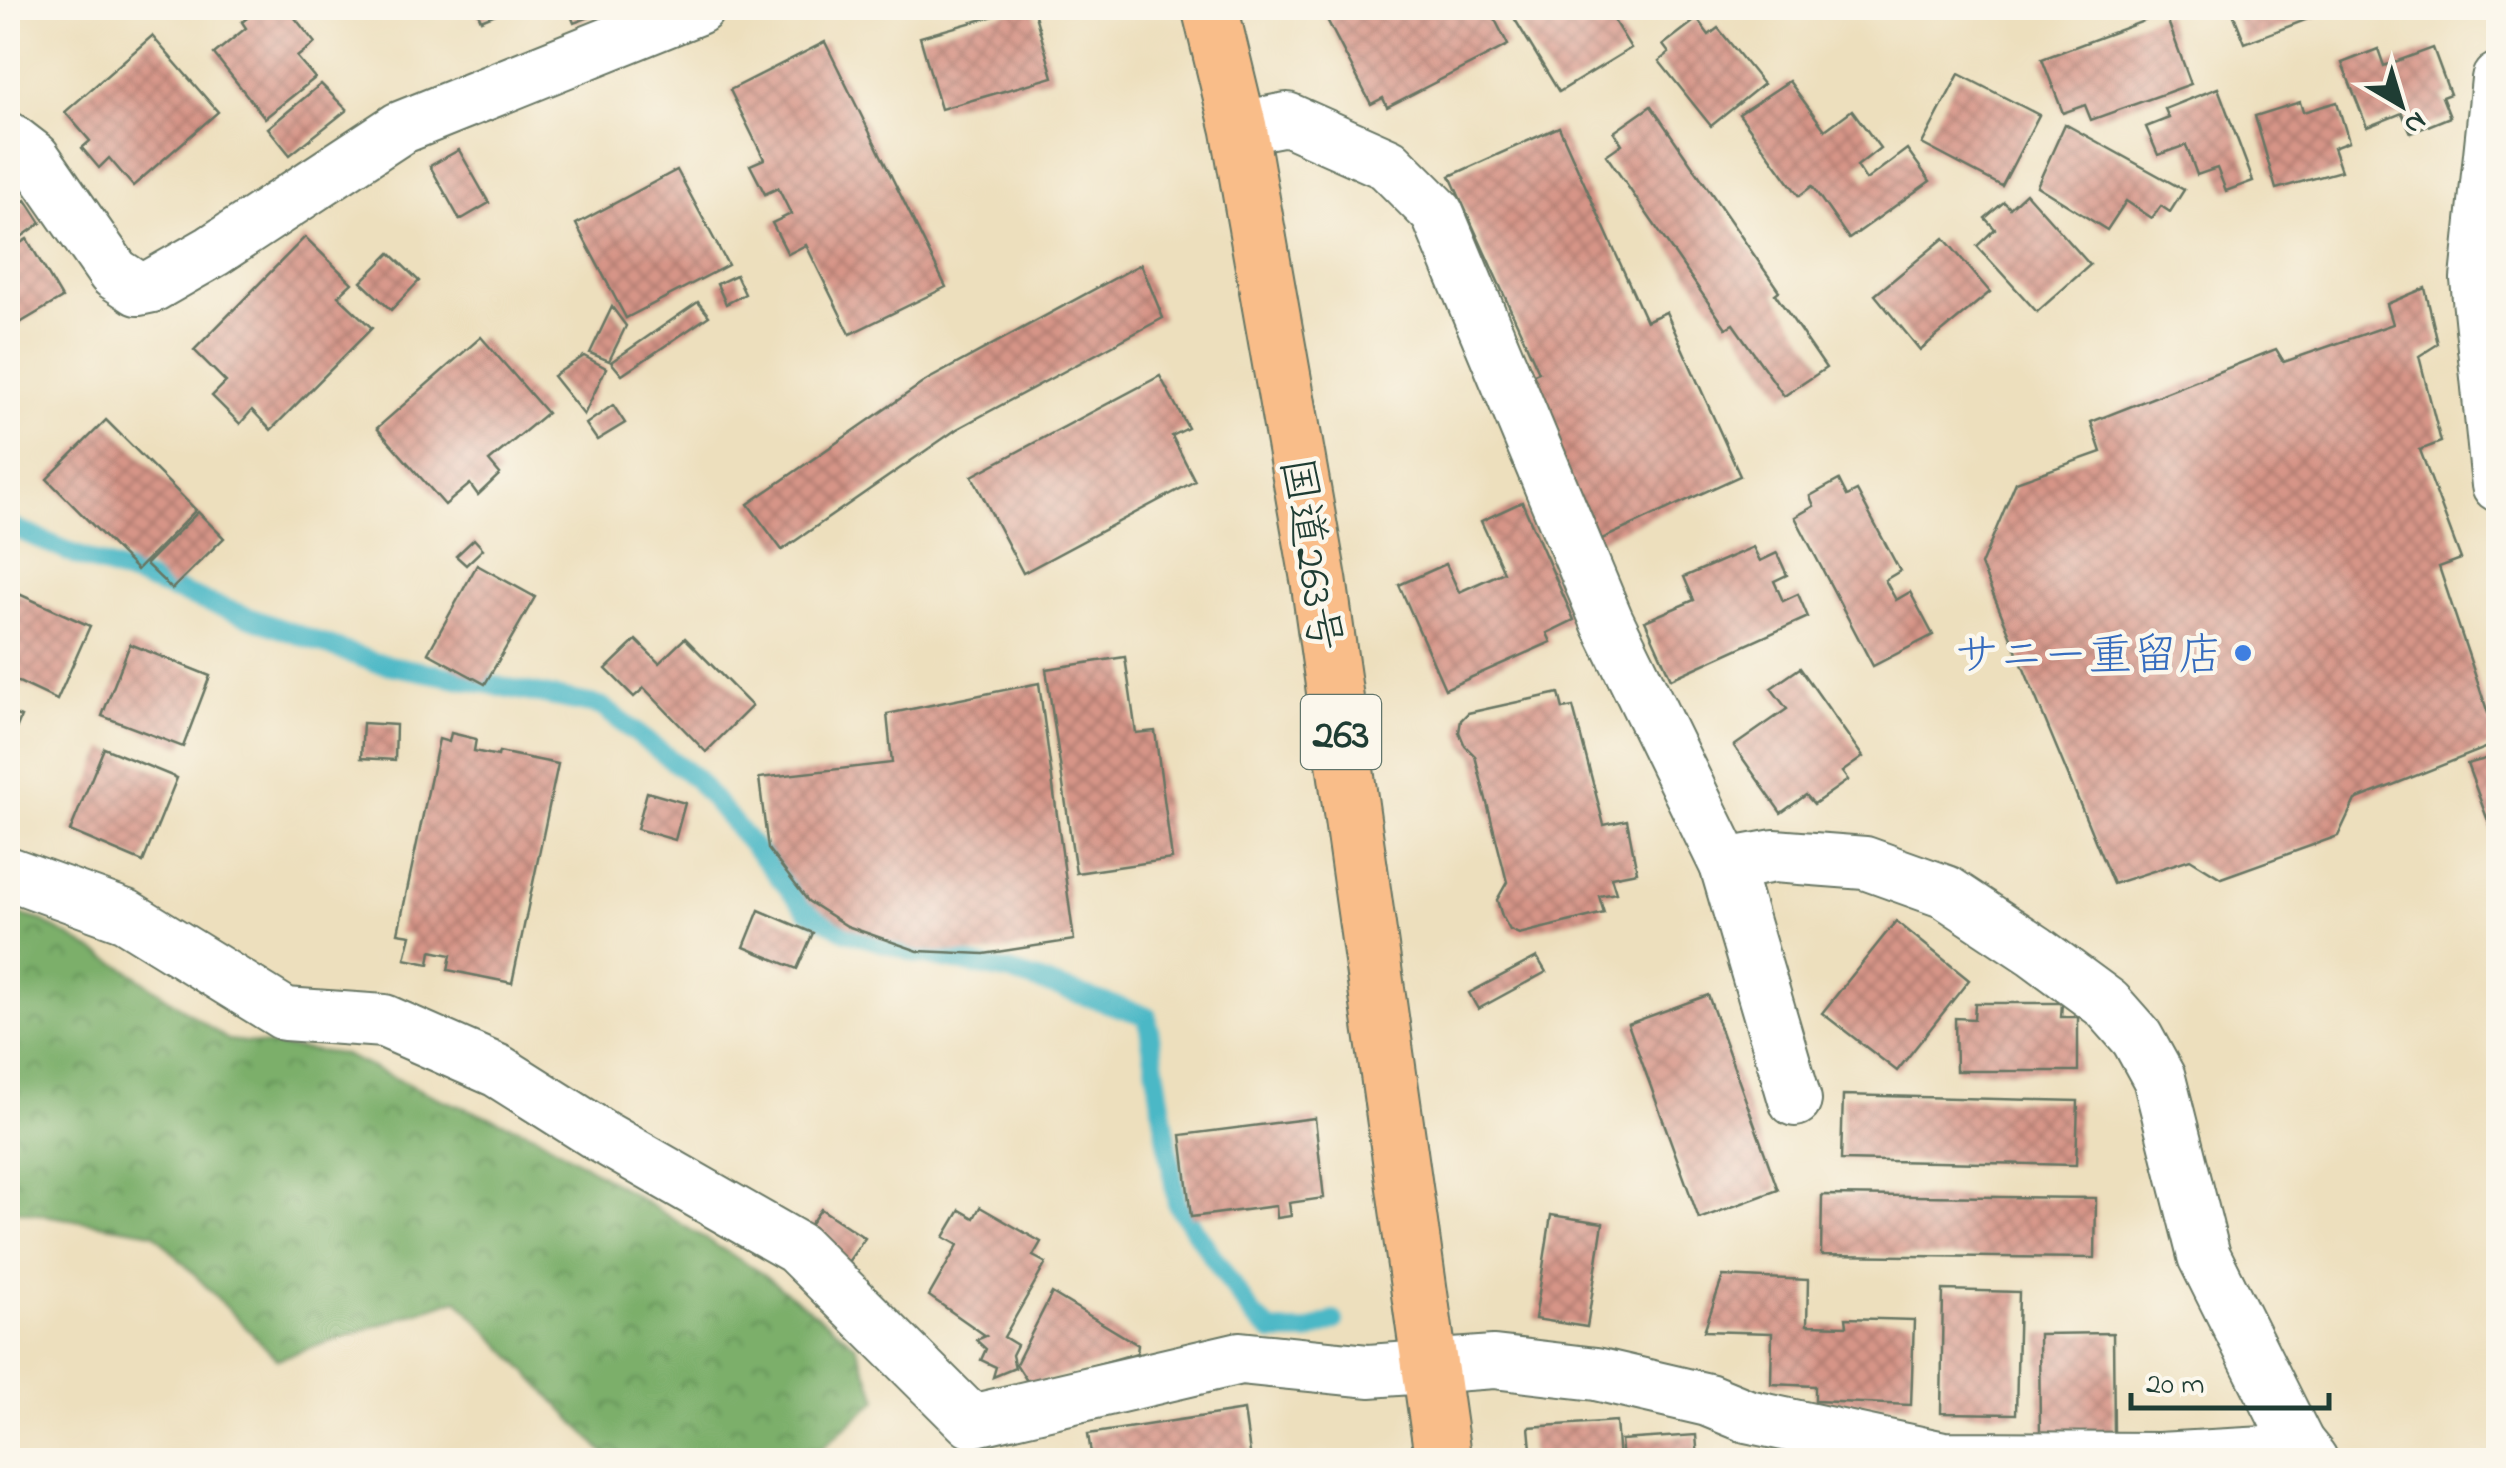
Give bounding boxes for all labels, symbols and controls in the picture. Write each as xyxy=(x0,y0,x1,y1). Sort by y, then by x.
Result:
north arrow xyxy=(2351,55,2451,155)
text: N xyxy=(2394,100,2434,144)
street label: 国道263号 xyxy=(1260,453,1356,657)
place label: サニー重留店 xyxy=(1954,625,2223,691)
marker: サニー重留店 xyxy=(2232,642,2254,664)
road number: 263 xyxy=(1301,695,1381,769)
scale bar xyxy=(2131,1348,2328,1410)
text: 20 m xyxy=(2146,1364,2205,1408)

